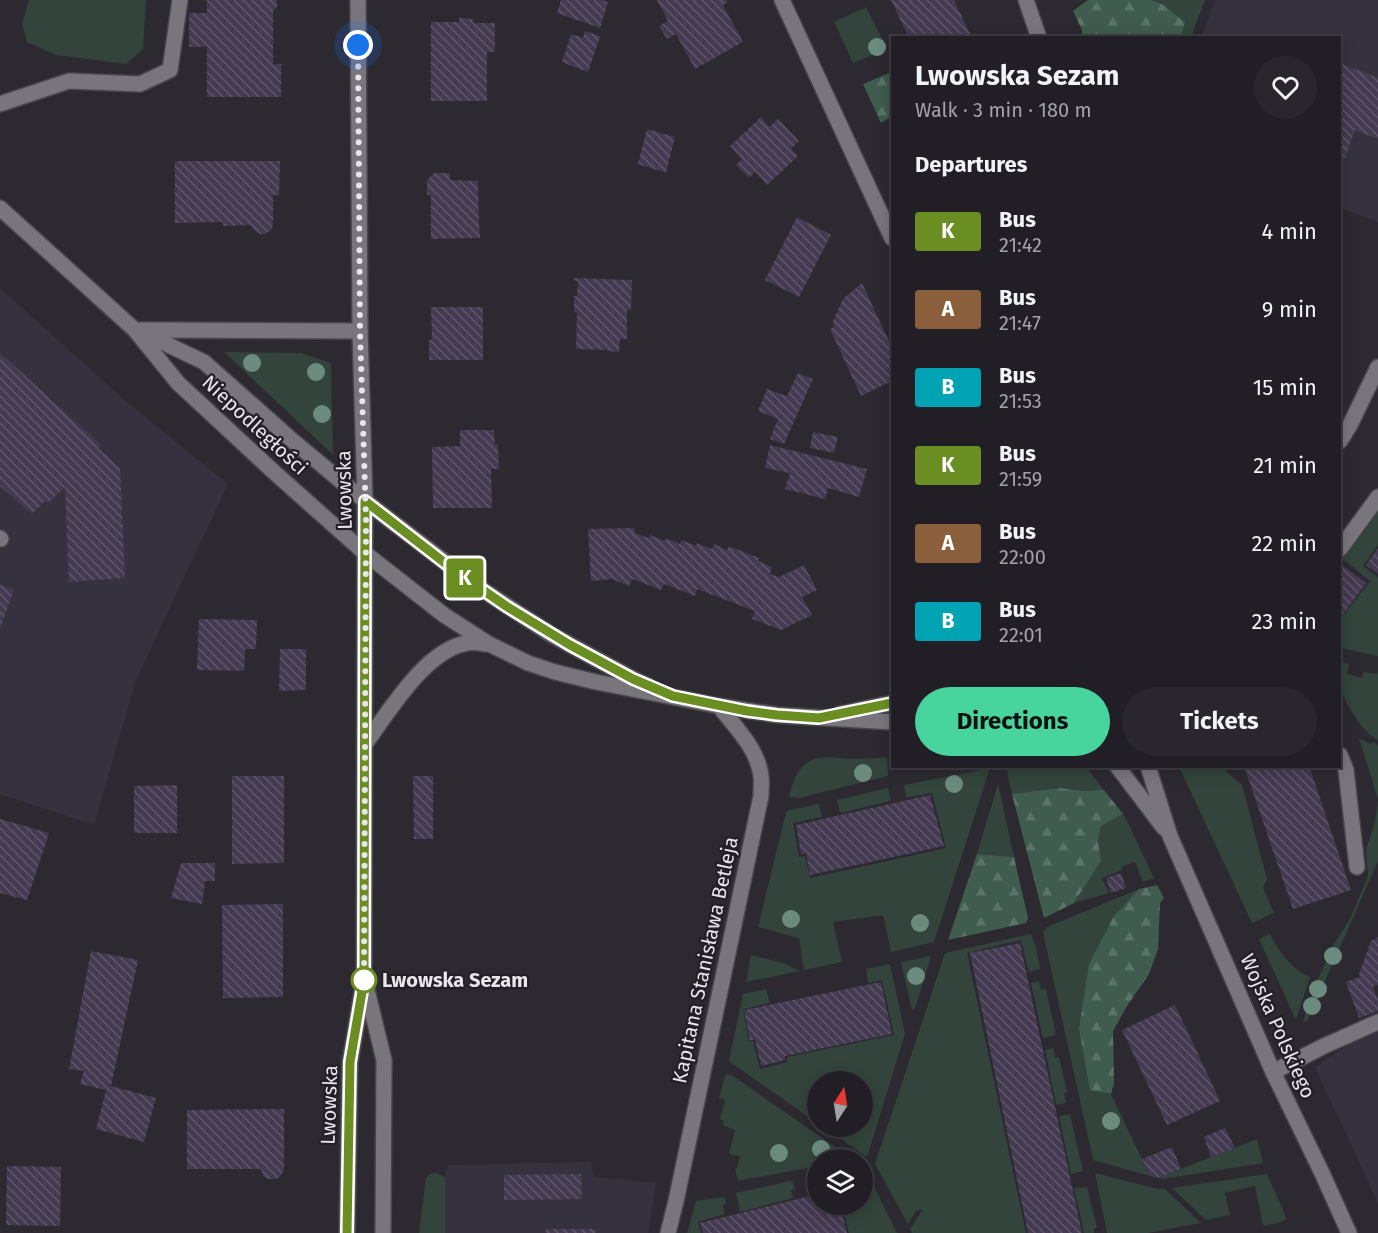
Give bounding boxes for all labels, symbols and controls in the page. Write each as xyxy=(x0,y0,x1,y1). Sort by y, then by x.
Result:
your location xyxy=(343,30,373,60)
button: heart xyxy=(1254,56,1317,119)
text: Lwowska Sezam xyxy=(915,59,1120,92)
text: Walk · 3 min · 180 m xyxy=(915,98,1092,122)
text: Departures xyxy=(915,151,1027,178)
text: Bus xyxy=(999,206,1036,233)
text: K xyxy=(941,218,955,244)
text: 4 min xyxy=(1262,218,1317,245)
text: 21:42 xyxy=(999,233,1042,257)
text: Bus xyxy=(999,284,1036,311)
text: A xyxy=(942,296,954,322)
text: 9 min xyxy=(1262,296,1317,323)
text: 21:47 xyxy=(999,311,1041,335)
text: Bus xyxy=(999,362,1036,389)
street label: Niepodległości xyxy=(197,370,313,480)
text: B xyxy=(942,374,954,400)
text: 15 min xyxy=(1253,374,1317,401)
text: 21:53 xyxy=(999,389,1042,413)
text: Bus xyxy=(999,440,1036,467)
street label: Lwowska xyxy=(331,450,357,530)
text: K xyxy=(941,452,955,478)
text: 21 min xyxy=(1253,452,1317,479)
text: 21:59 xyxy=(999,467,1042,491)
text: Bus xyxy=(999,518,1036,545)
text: A xyxy=(942,530,954,556)
text: 22 min xyxy=(1251,530,1317,557)
text: 22:00 xyxy=(999,545,1046,569)
line badge: K xyxy=(446,558,484,598)
text: K xyxy=(458,565,472,591)
text: Bus xyxy=(999,596,1036,623)
text: B xyxy=(942,608,954,634)
text: 23 min xyxy=(1251,608,1317,635)
text: 22:01 xyxy=(999,623,1043,647)
button: Directions xyxy=(915,687,1110,756)
button: Tickets xyxy=(1122,687,1317,756)
street label: Kapitana Stanisława Betleja xyxy=(667,834,743,1086)
street label: Wojska Polskiego xyxy=(1235,950,1321,1102)
marker: Lwowska Sezam xyxy=(351,967,377,993)
place label: Lwowska Sezam xyxy=(382,968,528,992)
street label: Lwowska xyxy=(316,1065,342,1145)
north arrow xyxy=(807,1071,873,1137)
map controls xyxy=(807,1071,873,1215)
button: layers xyxy=(807,1149,873,1215)

